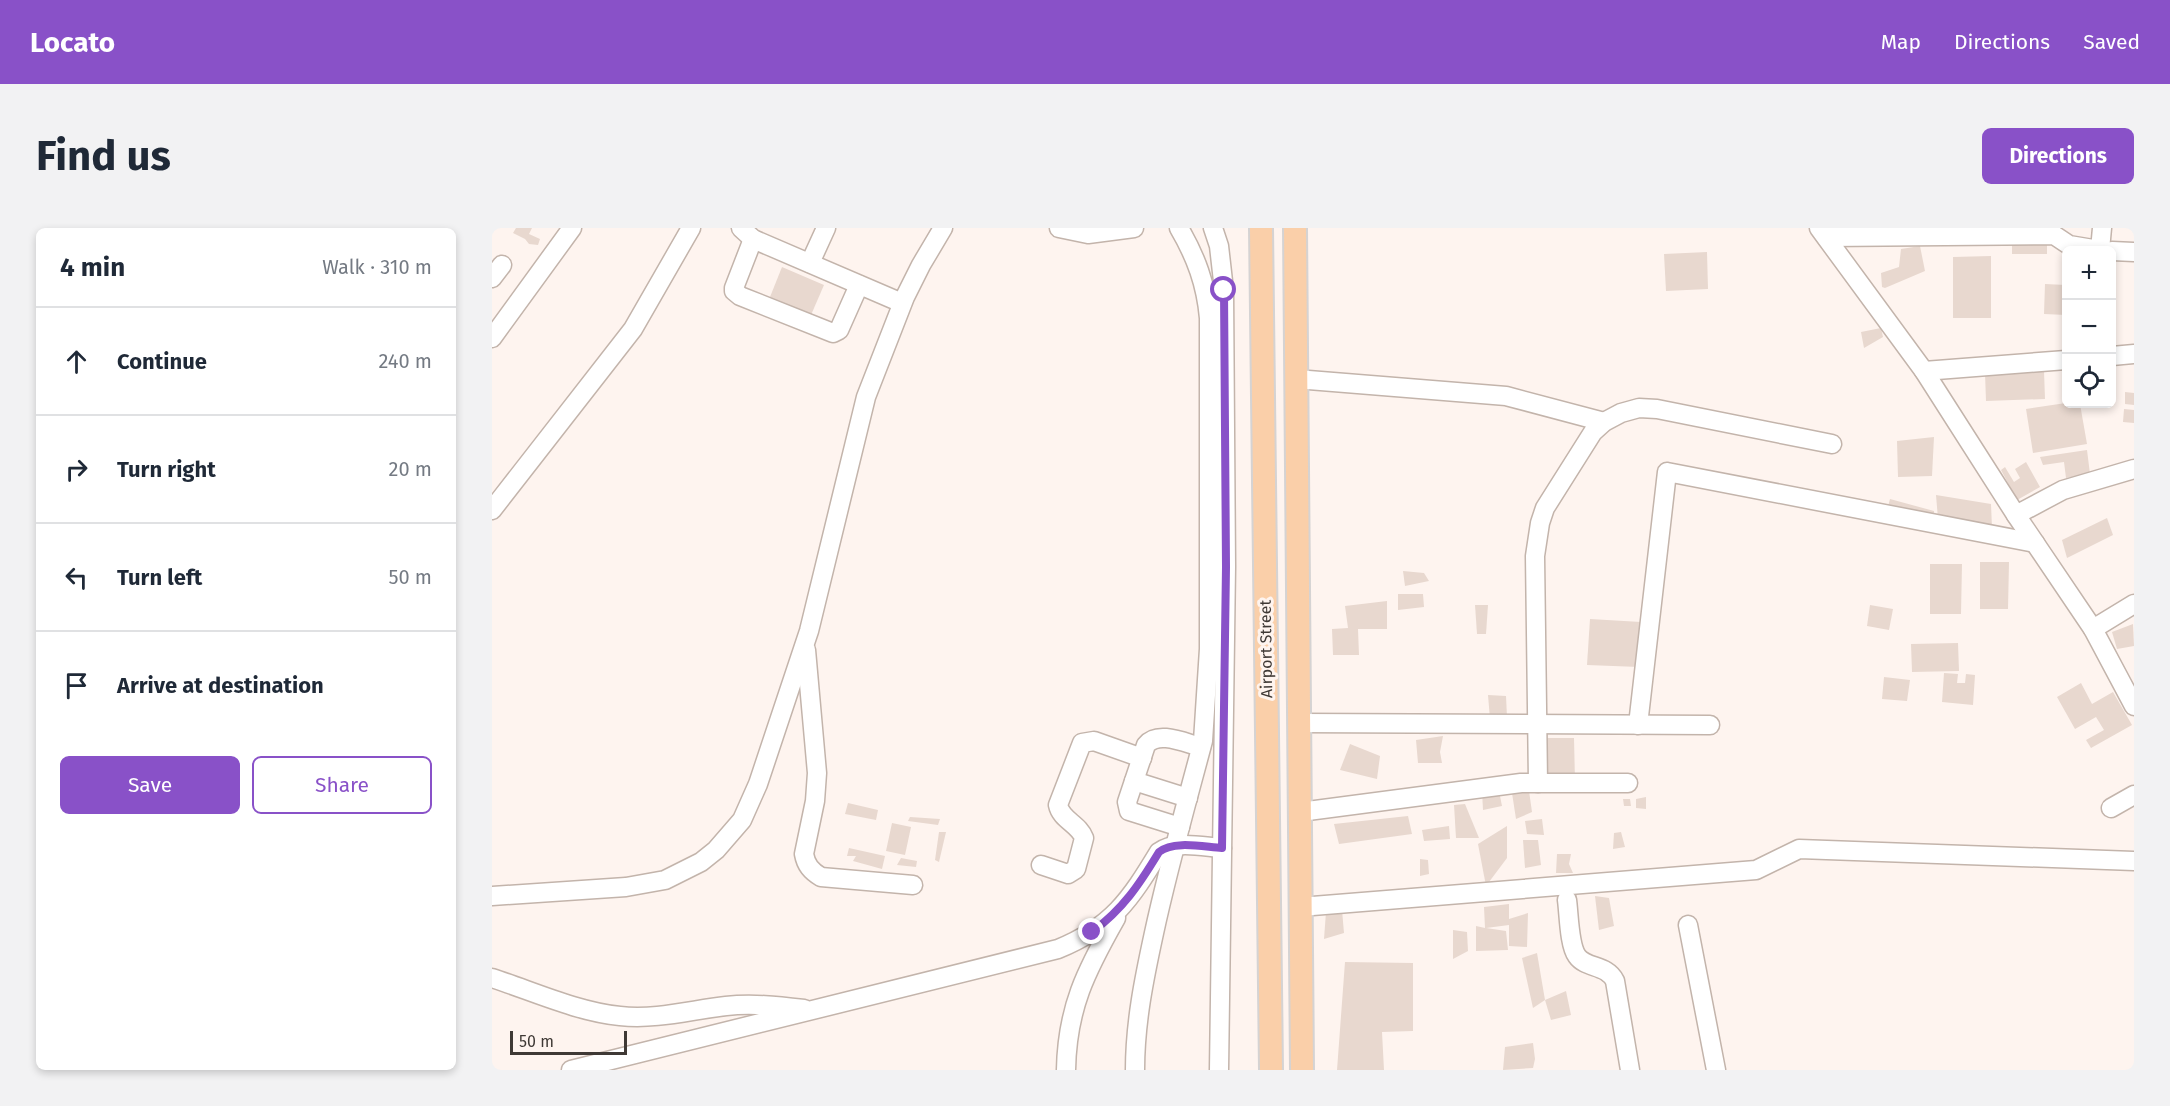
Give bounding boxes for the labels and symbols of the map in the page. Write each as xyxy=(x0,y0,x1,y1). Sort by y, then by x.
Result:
route start xyxy=(1210,276,1236,302)
street label: Airport Street xyxy=(1256,599,1276,698)
route end xyxy=(1078,918,1104,944)
scale bar xyxy=(510,1028,627,1056)

